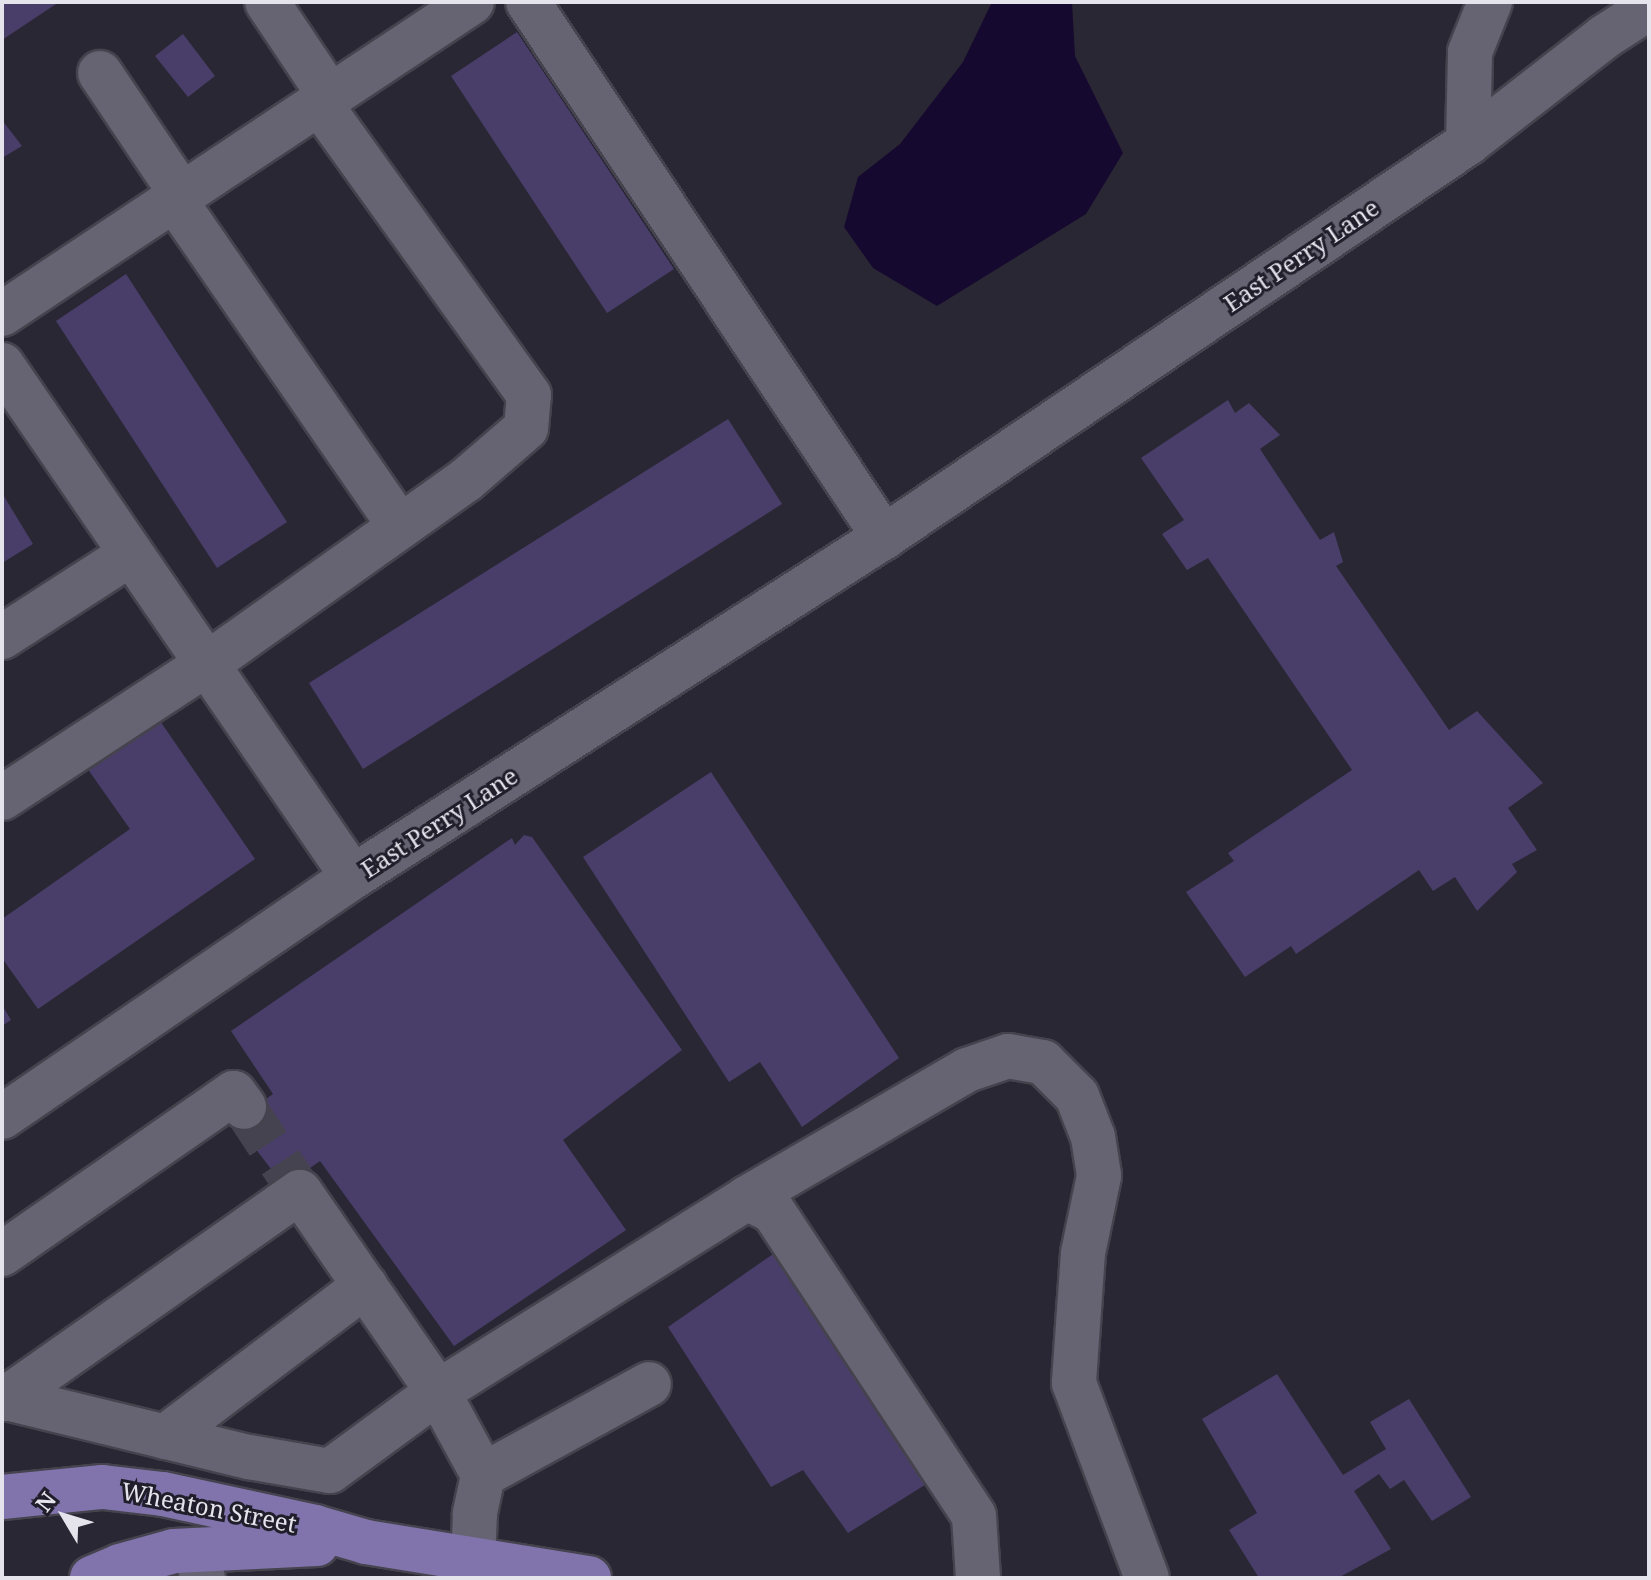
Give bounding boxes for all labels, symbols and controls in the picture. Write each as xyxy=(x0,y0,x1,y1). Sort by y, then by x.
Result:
street label: East Perry Lane xyxy=(1218,193,1384,317)
street label: East Perry Lane xyxy=(355,761,523,883)
north arrow xyxy=(24,1476,104,1556)
street label: Wheaton Street xyxy=(119,1476,299,1538)
text: N xyxy=(28,1485,62,1517)

